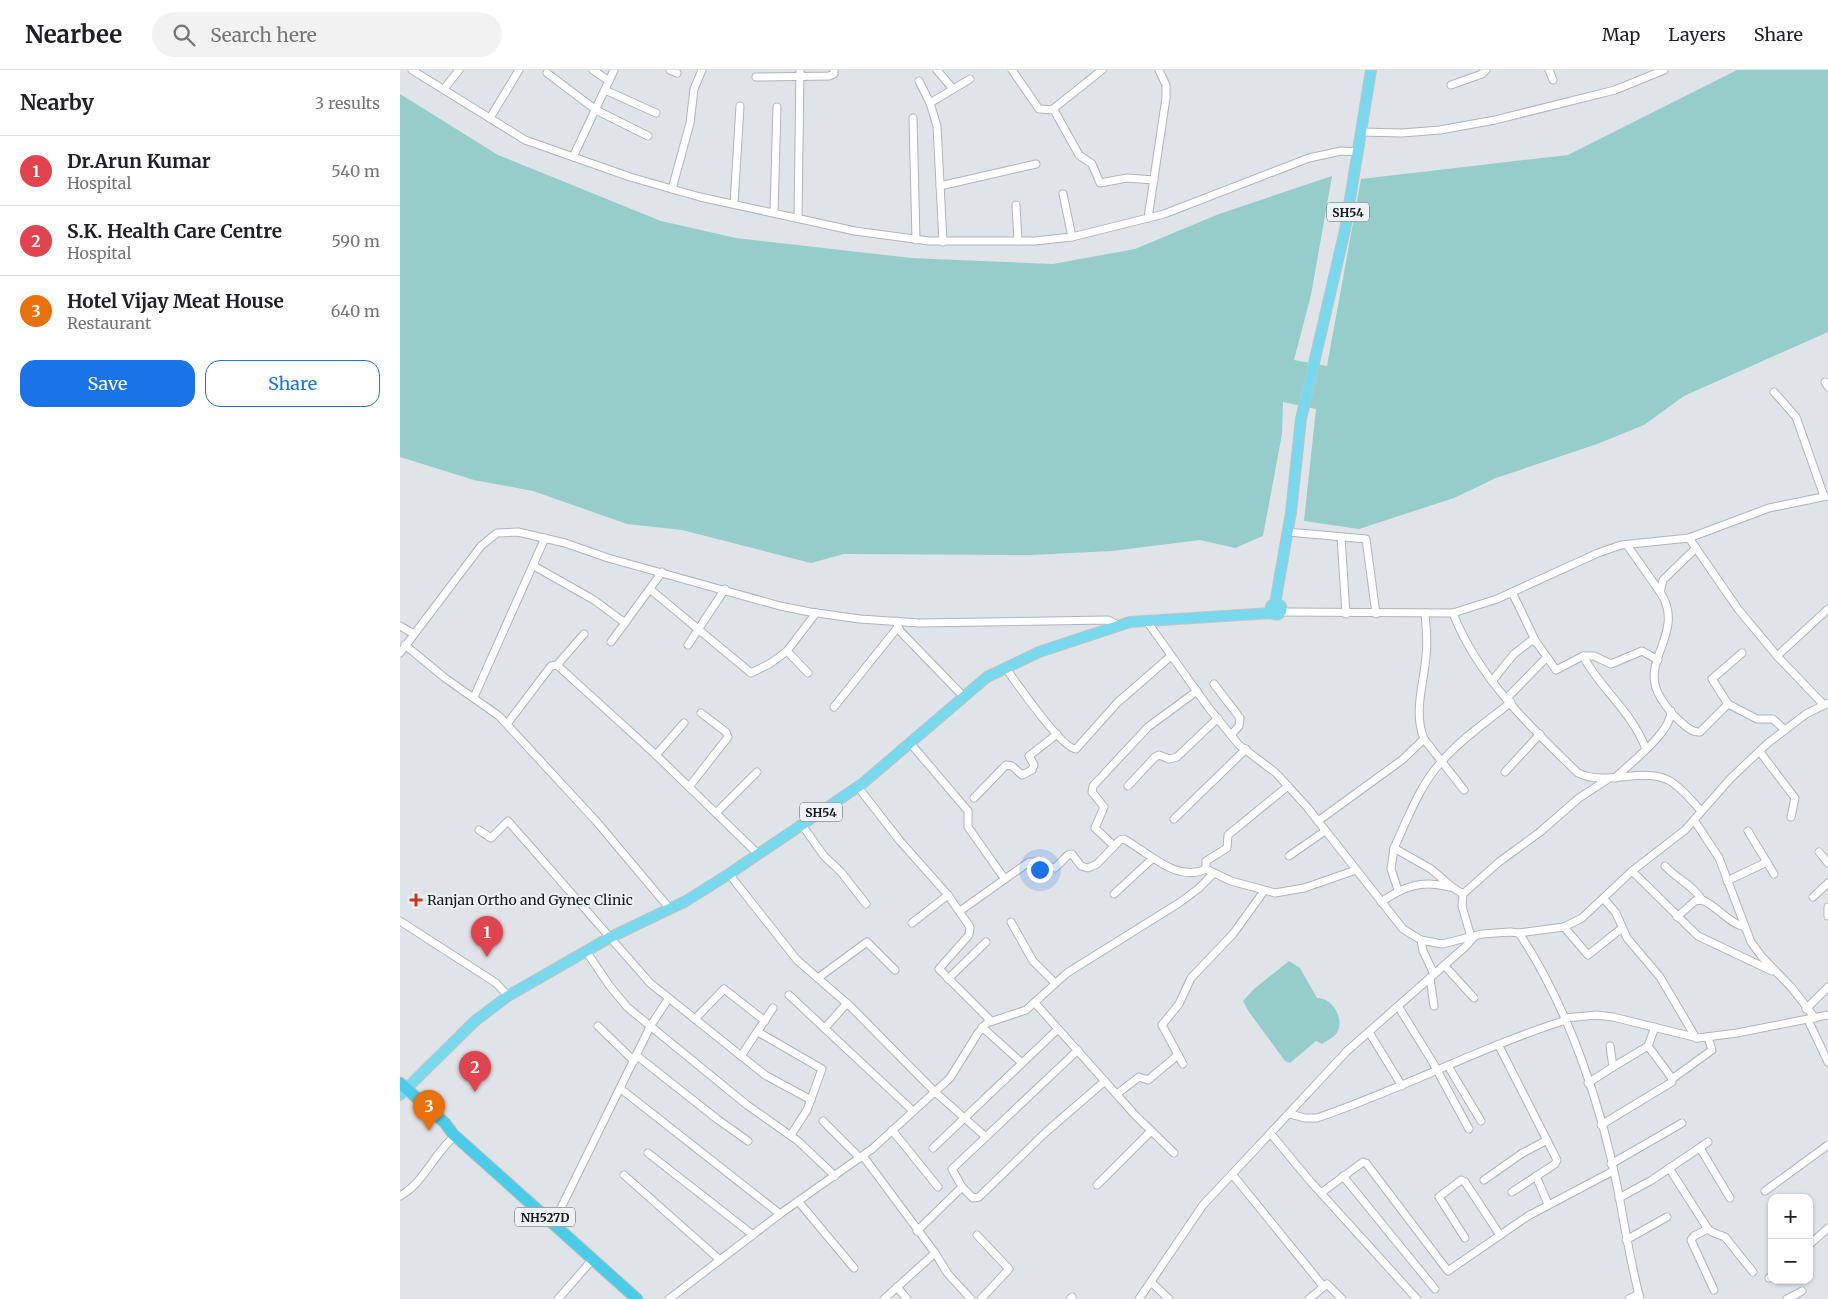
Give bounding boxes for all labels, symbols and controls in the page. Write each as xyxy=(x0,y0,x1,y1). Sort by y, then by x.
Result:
search box xyxy=(152,12,502,57)
text: Nearbee xyxy=(25,19,122,50)
icon: search xyxy=(170,21,198,49)
text: Search here xyxy=(210,23,317,47)
text: Map xyxy=(1602,23,1640,46)
text: Layers xyxy=(1668,23,1726,46)
text: Share xyxy=(1754,23,1803,46)
text: Nearby xyxy=(20,89,94,116)
text: 3 results xyxy=(315,93,380,113)
text: Dr.Arun Kumar xyxy=(67,149,211,173)
text: 1 xyxy=(32,161,40,181)
text: 540 m xyxy=(331,161,380,181)
text: Hospital xyxy=(67,173,131,193)
road number: SH54 xyxy=(1327,202,1369,222)
text: S.K. Health Care Centre xyxy=(67,219,282,243)
text: 2 xyxy=(31,231,41,251)
text: 590 m xyxy=(331,231,380,251)
text: Hospital xyxy=(67,243,131,263)
text: Hotel Vijay Meat House xyxy=(67,289,284,313)
text: 3 xyxy=(31,301,41,321)
text: 640 m xyxy=(331,301,380,321)
text: Restaurant xyxy=(67,313,151,333)
button: Save xyxy=(20,360,195,407)
button: Share xyxy=(205,360,380,407)
road number: SH54 xyxy=(800,802,842,822)
your location xyxy=(1027,857,1053,883)
place label: Ranjan Ortho and Gynec Clinic xyxy=(427,891,633,909)
marker: Ranjan Ortho and Gynec Clinic xyxy=(409,893,423,907)
pin: 1 xyxy=(471,916,503,957)
pin: 2 xyxy=(459,1051,491,1092)
pin: 3 xyxy=(413,1090,445,1131)
map controls xyxy=(1768,1194,1813,1284)
button: + xyxy=(1768,1194,1813,1239)
road number: NH527D xyxy=(515,1208,575,1226)
button: − xyxy=(1768,1239,1813,1284)

